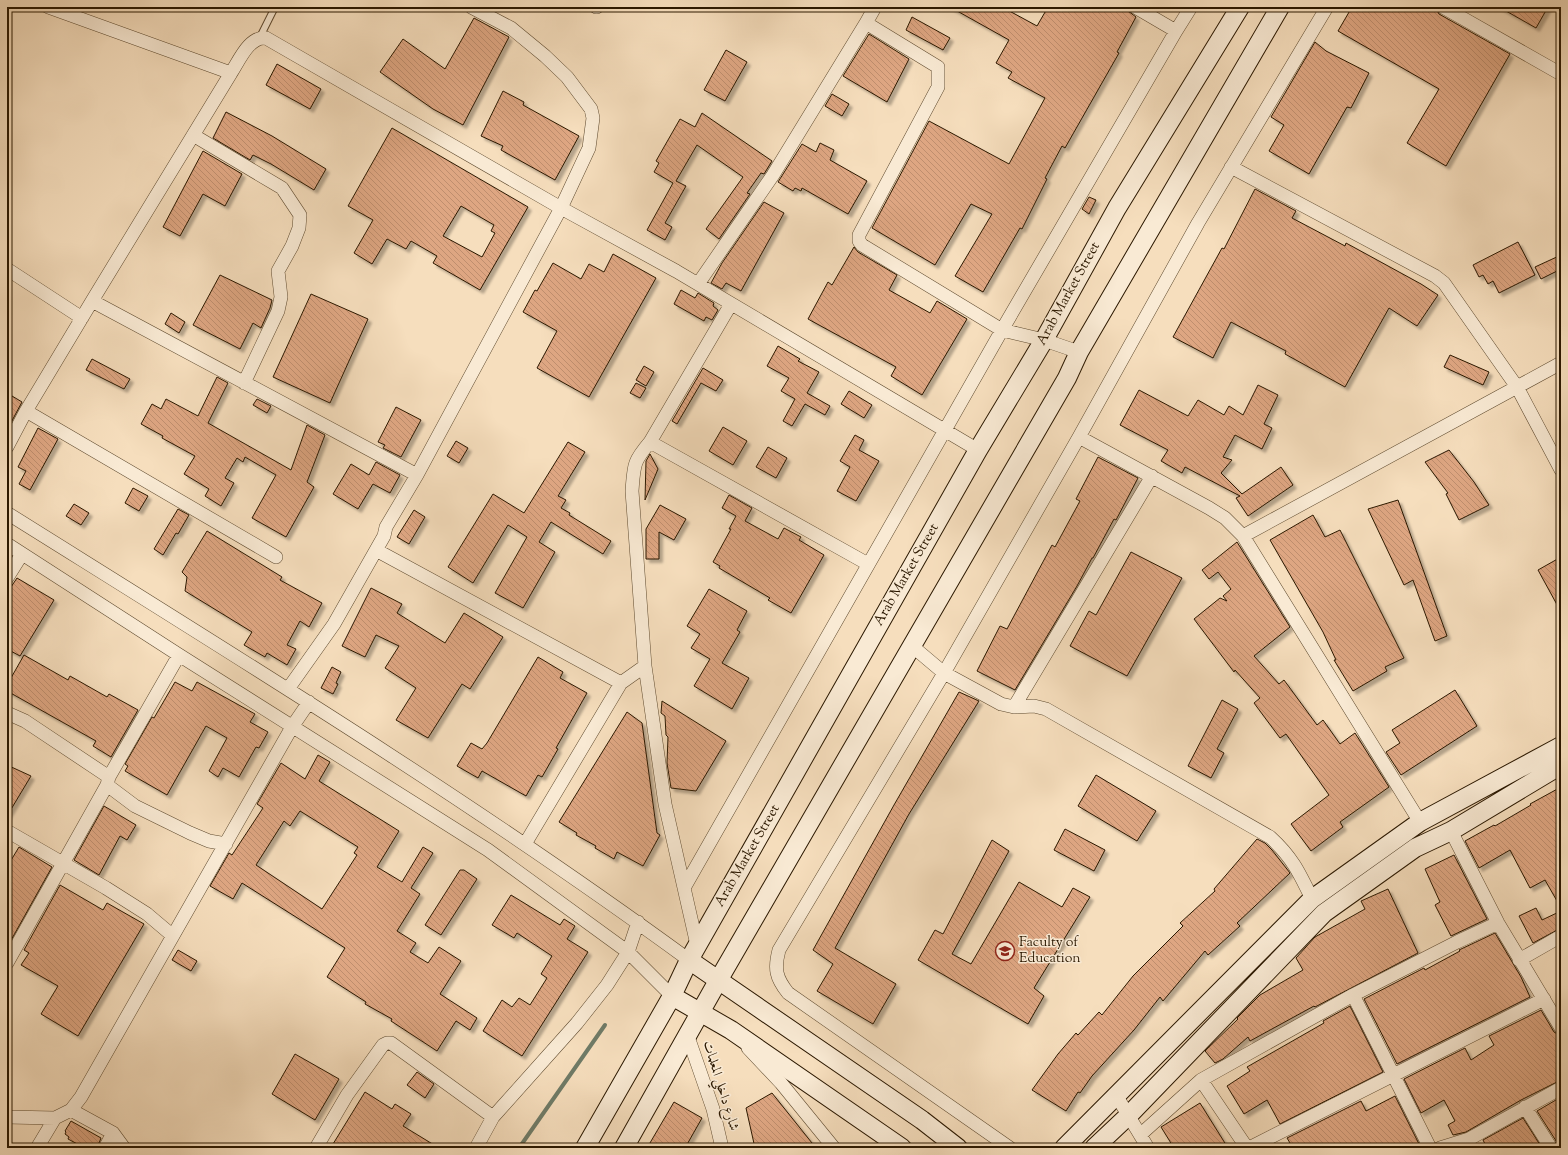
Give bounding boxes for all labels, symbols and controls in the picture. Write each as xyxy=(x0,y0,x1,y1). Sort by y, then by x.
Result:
street label: Arab Market Street xyxy=(1032,239,1106,349)
street label: Arab Market Street xyxy=(870,520,945,630)
street label: Arab Market Street xyxy=(711,801,786,911)
place label: Faculty of Education xyxy=(1019,933,1081,969)
school or university icon: Faculty of Education xyxy=(994,940,1016,962)
street label: شارع داخلي المعلمات xyxy=(696,1038,743,1134)

